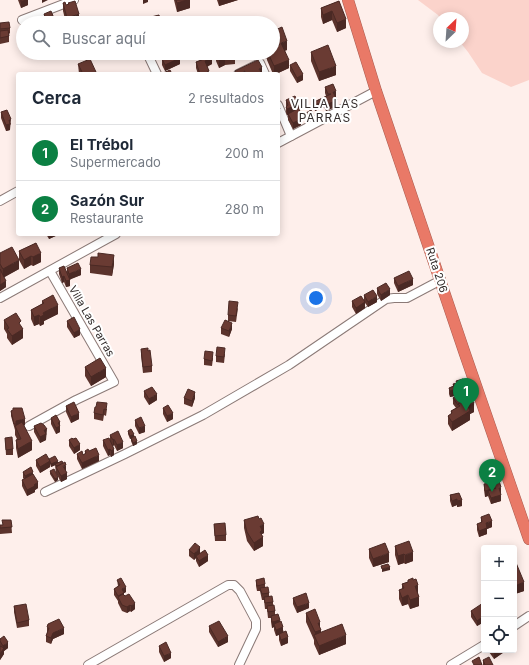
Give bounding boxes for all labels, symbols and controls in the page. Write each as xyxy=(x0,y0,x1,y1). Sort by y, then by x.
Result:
north arrow xyxy=(433,12,469,48)
search box xyxy=(16,16,280,60)
icon: search xyxy=(30,27,52,49)
text: Buscar aquí xyxy=(62,29,146,48)
text: Cerca xyxy=(32,88,81,108)
text: 2 resultados xyxy=(188,90,264,106)
district label: VILLA LAS PARRAS xyxy=(291,96,359,125)
text: El Trébol xyxy=(70,135,133,154)
text: 1 xyxy=(42,145,48,161)
text: 200 m xyxy=(225,145,264,161)
text: Supermercado xyxy=(70,154,161,170)
text: Sazón Sur xyxy=(70,191,144,210)
text: 2 xyxy=(41,201,49,217)
text: 280 m xyxy=(225,201,264,217)
text: Restaurante xyxy=(70,210,144,226)
street label: Ruta 206 xyxy=(423,245,451,295)
street label: Villa Las Parras xyxy=(66,283,118,359)
your location xyxy=(306,288,326,308)
pin: 1 xyxy=(453,378,479,411)
pin: 2 xyxy=(479,459,505,492)
map controls xyxy=(481,545,517,653)
button: + xyxy=(481,545,517,581)
button: − xyxy=(481,581,517,617)
button: locate xyxy=(481,617,517,653)

